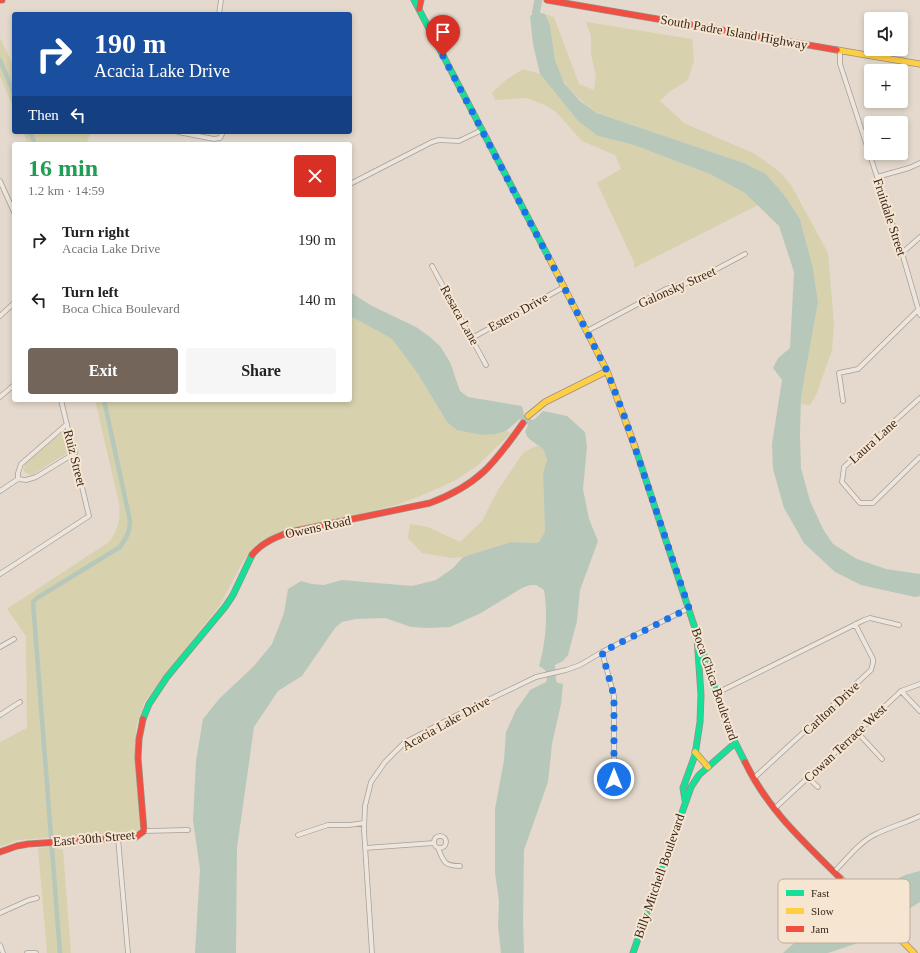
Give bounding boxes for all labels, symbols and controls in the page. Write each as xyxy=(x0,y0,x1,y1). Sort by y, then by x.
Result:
street label: South Padre Island Highway xyxy=(659,12,809,52)
map controls xyxy=(864,12,908,160)
button: sound xyxy=(864,12,908,56)
pin xyxy=(426,15,460,56)
icon: arrive xyxy=(432,21,454,43)
icon: right xyxy=(28,28,80,80)
text: 190 m xyxy=(94,28,166,59)
text: Acacia Lake Drive xyxy=(94,61,230,81)
button: + xyxy=(864,64,908,108)
icon: left xyxy=(67,104,89,126)
text: Then xyxy=(28,107,59,123)
button: − xyxy=(864,116,908,160)
text: 16 min xyxy=(28,155,98,181)
button: close xyxy=(294,155,336,197)
street label: Fruitdale Street xyxy=(870,176,910,258)
text: 1.2 km · 14:59 xyxy=(28,183,105,198)
text: Turn right xyxy=(62,224,129,240)
icon: right xyxy=(28,229,50,251)
text: 190 m xyxy=(298,232,336,248)
text: Acacia Lake Drive xyxy=(62,241,160,256)
street label: Galonsky Street xyxy=(636,263,718,311)
street label: Resaca Lane xyxy=(437,282,483,348)
text: Turn left xyxy=(62,284,119,300)
icon: left xyxy=(28,289,50,311)
street label: Estero Drive xyxy=(485,289,551,335)
text: 140 m xyxy=(298,292,336,308)
text: Boca Chica Boulevard xyxy=(62,301,180,316)
button: Exit xyxy=(28,348,178,394)
button: Share xyxy=(186,348,336,394)
street label: Laura Lane xyxy=(846,415,900,466)
street label: Ruiz Street xyxy=(61,428,89,488)
street label: Owens Road xyxy=(284,513,353,541)
street label: Boca Chica Boulevard xyxy=(689,626,741,743)
street label: Carlton Drive xyxy=(800,678,863,738)
street label: Acacia Lake Drive xyxy=(399,693,493,753)
street label: Cowan Terrace West xyxy=(801,701,890,785)
position arrow xyxy=(593,758,635,800)
street label: Billy Mitchell Boulevard xyxy=(631,811,688,940)
street label: East 30th Street xyxy=(52,827,136,849)
legend xyxy=(778,879,910,943)
text: Fast xyxy=(811,887,829,899)
text: Slow xyxy=(811,905,834,917)
text: Jam xyxy=(811,923,829,935)

